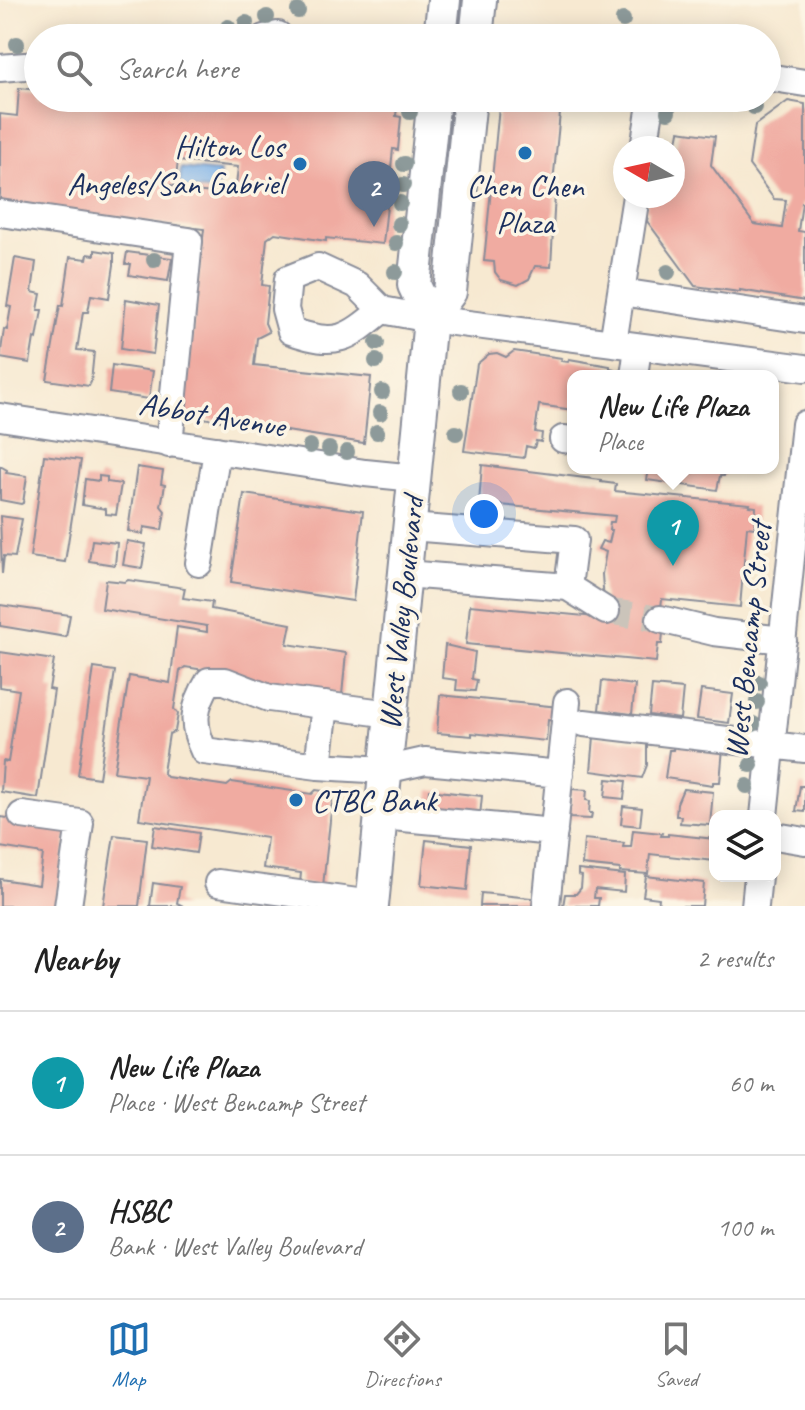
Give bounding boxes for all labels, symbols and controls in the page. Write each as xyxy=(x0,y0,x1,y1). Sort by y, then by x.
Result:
search box xyxy=(24,24,781,112)
icon: search xyxy=(52,46,96,90)
text: Search here xyxy=(116,49,238,87)
place label: Hilton Los Angeles/San Gabriel xyxy=(67,126,290,204)
north arrow xyxy=(613,136,685,208)
marker: Chen Chen Plaza xyxy=(516,144,534,162)
marker: Hilton Los Angeles/San Gabriel xyxy=(291,155,309,173)
pin: 2 xyxy=(348,161,400,227)
place label: Chen Chen Plaza xyxy=(466,165,585,243)
popup xyxy=(567,370,779,474)
street label: Abbot Avenue xyxy=(136,383,290,447)
text: New Life Plaza xyxy=(597,387,749,425)
text: Place xyxy=(597,425,643,458)
street label: West Valley Boulevard xyxy=(368,490,434,732)
your location xyxy=(464,494,504,534)
pin: 1 xyxy=(647,500,699,566)
street label: West Bencamp Street xyxy=(715,515,781,760)
place label: CTBC Bank xyxy=(312,780,439,821)
marker: CTBC Bank xyxy=(287,791,305,809)
map controls xyxy=(709,810,781,882)
button: layers xyxy=(709,810,781,882)
text: Nearby xyxy=(32,937,118,980)
text: 2 results xyxy=(697,942,773,975)
text: New Life Plaza xyxy=(108,1048,259,1086)
text: 1 xyxy=(52,1067,64,1100)
text: 60 m xyxy=(729,1067,773,1100)
text: Place · West Bencamp Street xyxy=(108,1086,364,1119)
text: HSBC xyxy=(108,1192,169,1230)
text: 2 xyxy=(52,1211,64,1244)
text: 100 m xyxy=(717,1211,773,1244)
text: Bank · West Valley Boulevard xyxy=(108,1230,362,1263)
tab: Map xyxy=(107,1317,151,1393)
tab: Directions xyxy=(364,1317,441,1393)
tab: Saved xyxy=(654,1317,698,1393)

